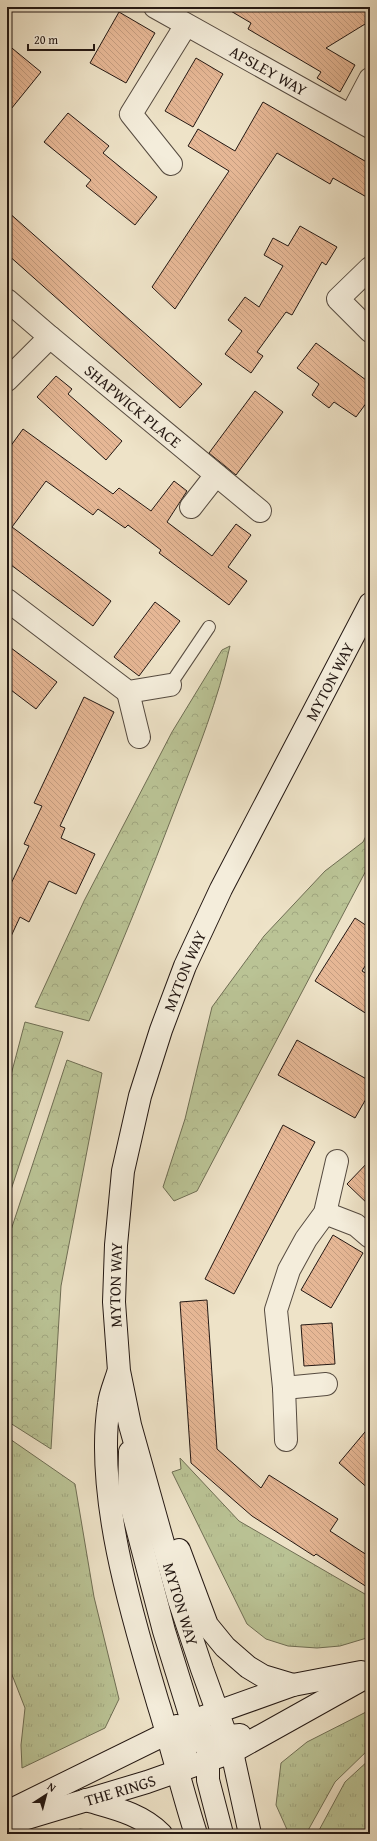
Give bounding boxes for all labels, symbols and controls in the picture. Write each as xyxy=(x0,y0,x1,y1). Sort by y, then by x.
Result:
scale bar xyxy=(28,26,94,52)
text: 20 m xyxy=(34,31,58,48)
street label: APSLEY WAY xyxy=(225,39,312,102)
street label: SHAPWICK PLACE xyxy=(79,358,187,453)
street label: MYTON WAY xyxy=(299,638,360,725)
street label: MYTON WAY xyxy=(157,926,212,1015)
street label: MYTON WAY xyxy=(102,1241,128,1329)
street label: MYTON WAY xyxy=(157,1560,205,1649)
street label: THE RINGS xyxy=(82,1768,159,1812)
north arrow xyxy=(26,1775,66,1815)
text: N xyxy=(44,1778,60,1796)

